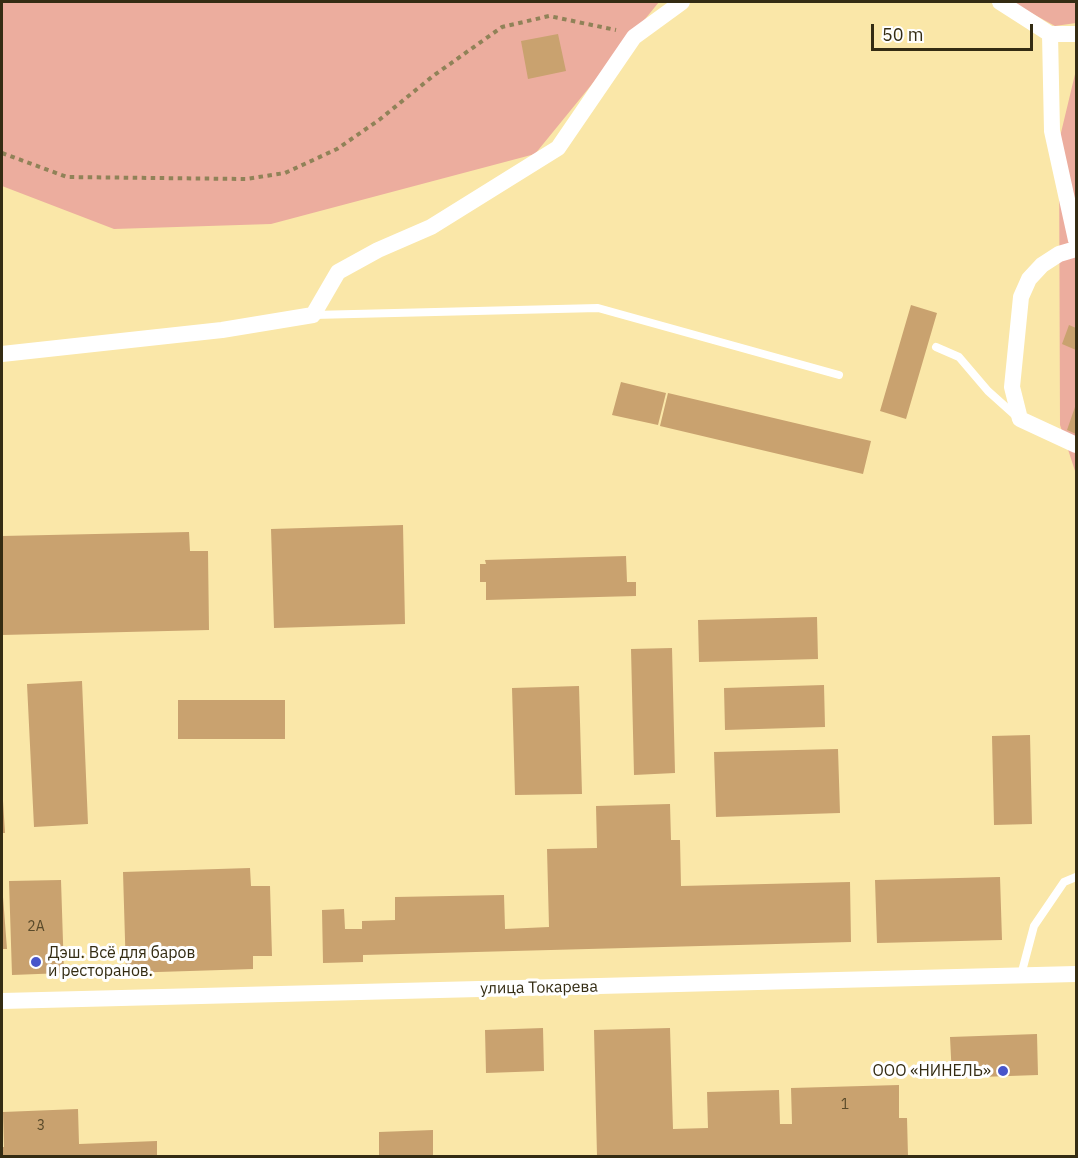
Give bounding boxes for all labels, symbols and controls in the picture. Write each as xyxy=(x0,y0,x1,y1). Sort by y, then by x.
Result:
scale bar xyxy=(874,12,1036,50)
text: 50 m xyxy=(882,23,924,46)
house number: 2А xyxy=(27,919,45,935)
place label: Дэш. Всё для баров и ресторанов. xyxy=(48,943,195,981)
marker: Дэш. Всё для баров и ресторанов. xyxy=(29,955,43,969)
street label: улица Токарева xyxy=(480,977,598,999)
place label: ООО «НИНЕЛЬ» xyxy=(873,1061,991,1081)
marker: ООО «НИНЕЛЬ» xyxy=(996,1064,1010,1078)
house number: 1 xyxy=(841,1097,849,1113)
house number: 3 xyxy=(37,1118,45,1134)

